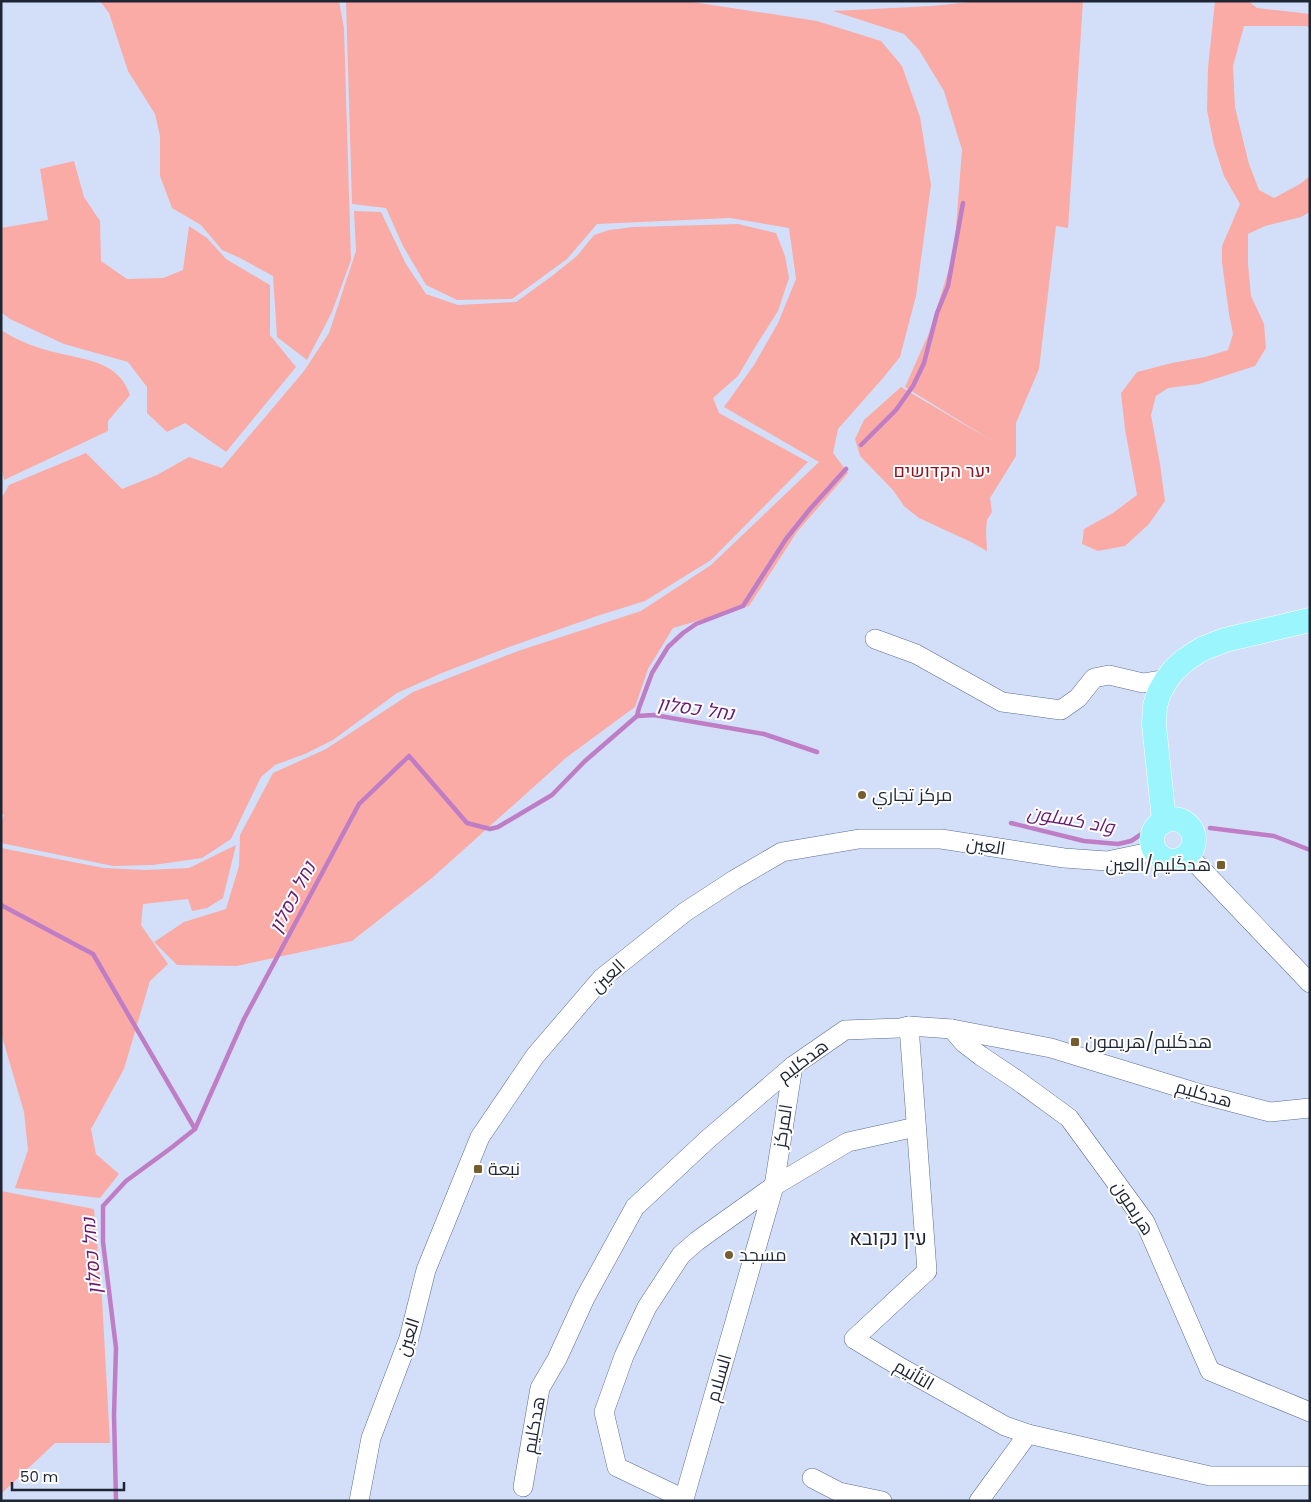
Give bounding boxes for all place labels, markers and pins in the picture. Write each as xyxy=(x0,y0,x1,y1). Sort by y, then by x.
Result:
place label: مركز تجاري xyxy=(872,782,952,809)
marker: مركز تجاري xyxy=(856,789,868,801)
place label: هدكَليم/العين xyxy=(1105,852,1211,877)
marker: هدكَليم/العين xyxy=(1215,859,1227,871)
place label: هدكَليم/هريمون xyxy=(1085,1029,1212,1054)
marker: هدكَليم/هريمون xyxy=(1069,1036,1081,1048)
place label: نبعة xyxy=(488,1156,520,1181)
marker: نبعة xyxy=(472,1163,484,1175)
place label: مسجد xyxy=(739,1242,787,1267)
marker: مسجد xyxy=(723,1249,735,1261)

